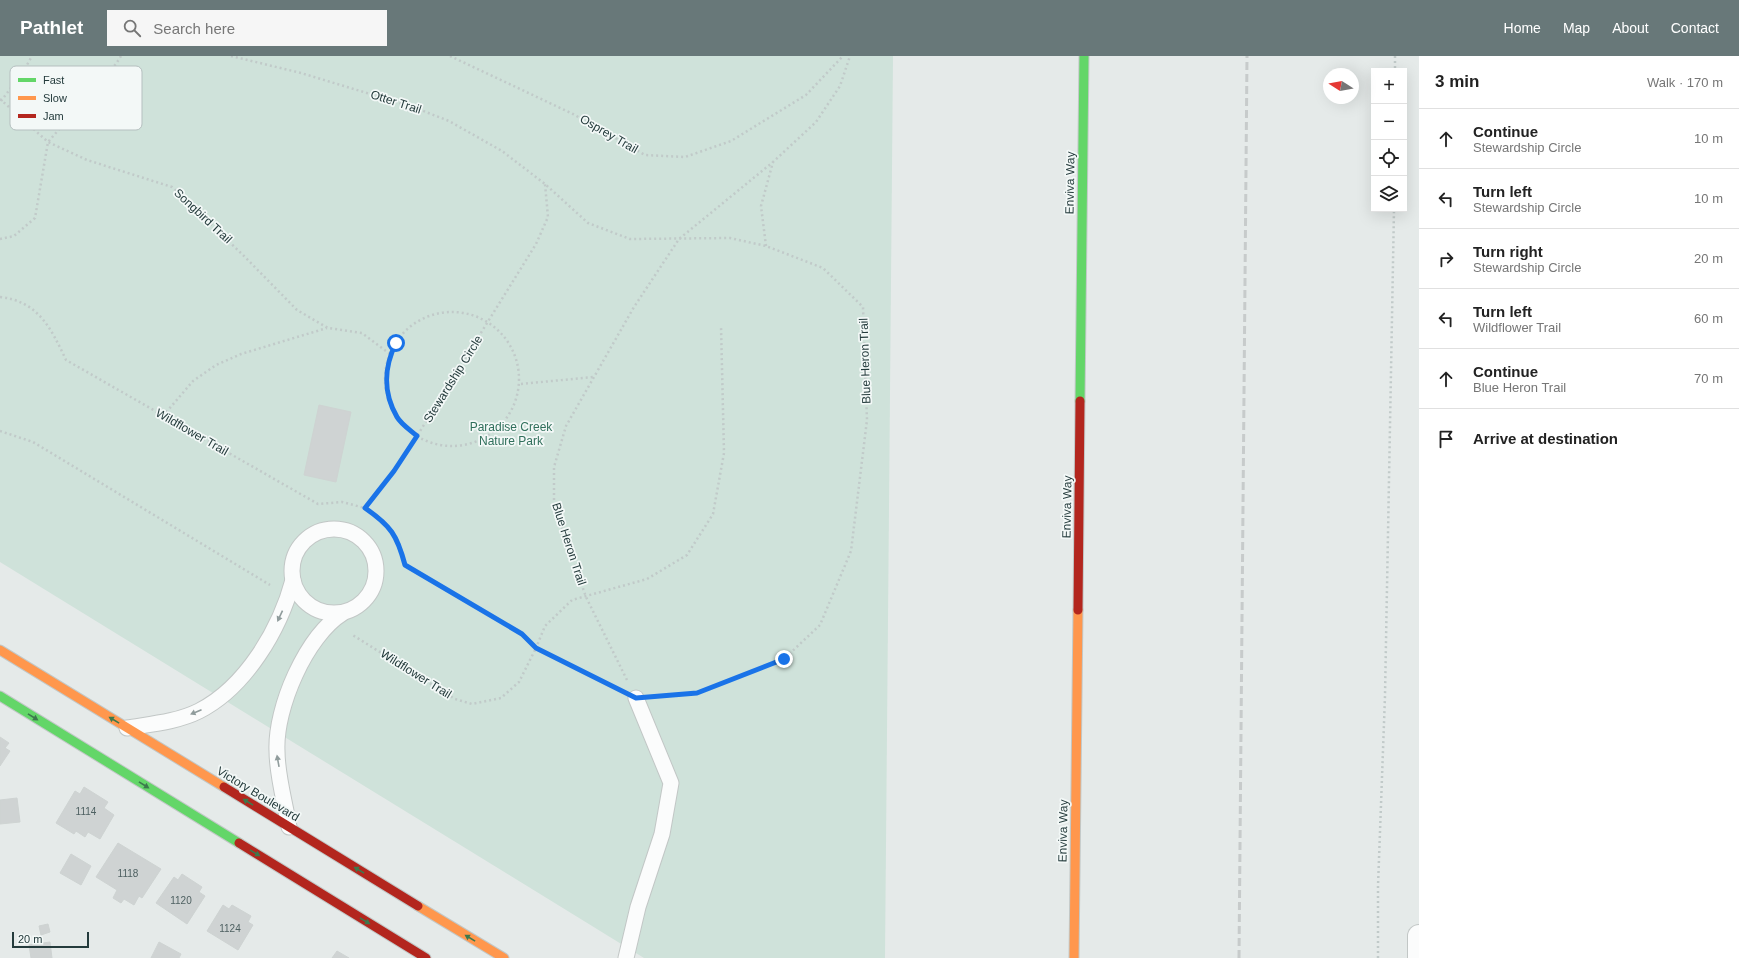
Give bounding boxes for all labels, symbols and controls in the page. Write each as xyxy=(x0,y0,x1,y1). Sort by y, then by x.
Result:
search box xyxy=(107,10,387,46)
text: Pathlet xyxy=(20,17,83,38)
icon: search xyxy=(121,17,143,39)
text: Search here xyxy=(153,20,235,37)
text: Home xyxy=(1504,20,1541,36)
text: Map xyxy=(1563,20,1590,36)
text: About xyxy=(1612,20,1649,36)
text: Contact xyxy=(1671,20,1719,36)
legend xyxy=(10,66,142,130)
north arrow xyxy=(1323,68,1359,104)
map controls xyxy=(1371,68,1407,212)
button: + xyxy=(1371,68,1407,104)
text: 3 min xyxy=(1435,72,1479,91)
text: Fast xyxy=(43,74,64,86)
text: Walk · 170 m xyxy=(1647,75,1723,90)
street label: Otter Trail xyxy=(369,87,423,117)
text: Slow xyxy=(43,92,67,104)
button: − xyxy=(1371,104,1407,140)
text: Jam xyxy=(43,110,64,122)
street label: Osprey Trail xyxy=(577,112,641,156)
text: Continue xyxy=(1473,123,1538,140)
icon: ahead xyxy=(1435,128,1457,150)
text: 10 m xyxy=(1694,131,1723,146)
button: locate xyxy=(1371,140,1407,176)
text: Stewardship Circle xyxy=(1473,140,1581,155)
street label: Enviva Way xyxy=(1062,151,1078,215)
button: layers xyxy=(1371,176,1407,212)
text: Turn left xyxy=(1473,183,1532,200)
street label: Songbird Trail xyxy=(171,186,235,246)
icon: left xyxy=(1435,188,1457,210)
text: 10 m xyxy=(1694,191,1723,206)
text: Stewardship Circle xyxy=(1473,200,1581,215)
text: Turn right xyxy=(1473,243,1543,260)
icon: right xyxy=(1435,248,1457,270)
text: 20 m xyxy=(1694,251,1723,266)
text: Stewardship Circle xyxy=(1473,260,1581,275)
text: Turn left xyxy=(1473,303,1532,320)
icon: left xyxy=(1435,308,1457,330)
text: 60 m xyxy=(1694,311,1723,326)
street label: Blue Heron Trail xyxy=(857,318,873,404)
text: Wildflower Trail xyxy=(1473,320,1561,335)
street label: Stewardship Circle xyxy=(421,333,486,425)
route start xyxy=(387,334,405,352)
text: Continue xyxy=(1473,363,1538,380)
icon: ahead xyxy=(1435,368,1457,390)
text: 70 m xyxy=(1694,371,1723,386)
text: Blue Heron Trail xyxy=(1473,380,1566,395)
street label: Wildflower Trail xyxy=(153,406,231,458)
park label: Paradise Creek Nature Park xyxy=(470,420,553,448)
icon: arrive xyxy=(1435,428,1457,450)
text: Arrive at destination xyxy=(1473,430,1618,447)
street label: Enviva Way xyxy=(1059,475,1075,539)
street label: Blue Heron Trail xyxy=(549,501,589,587)
one-way arrow xyxy=(277,610,283,622)
street label: Wildflower Trail xyxy=(378,647,454,701)
route end xyxy=(775,650,793,668)
one-way arrow xyxy=(189,709,201,715)
one-way arrow xyxy=(27,713,39,720)
one-way arrow xyxy=(108,716,120,723)
one-way arrow xyxy=(275,755,281,767)
street label: Victory Boulevard xyxy=(214,764,302,824)
one-way arrow xyxy=(139,781,149,789)
one-way arrow xyxy=(243,799,254,806)
street label: Enviva Way xyxy=(1055,799,1071,863)
house number: 1114 xyxy=(76,806,97,817)
one-way arrow xyxy=(250,849,260,857)
one-way arrow xyxy=(354,866,364,874)
house number: 1118 xyxy=(118,868,139,879)
house number: 1120 xyxy=(170,895,192,906)
one-way arrow xyxy=(360,917,370,925)
house number: 1124 xyxy=(219,923,241,934)
scale bar xyxy=(12,930,89,949)
text: 20 m xyxy=(18,933,42,945)
one-way arrow xyxy=(464,934,476,941)

